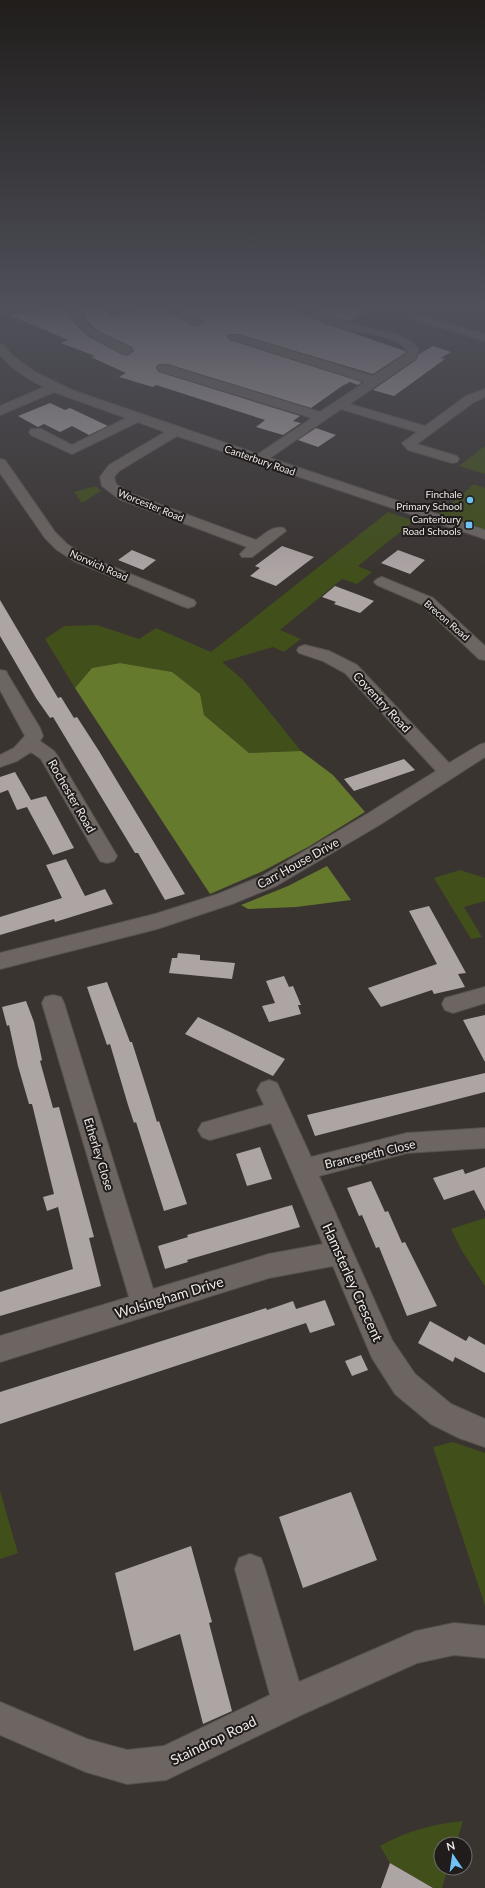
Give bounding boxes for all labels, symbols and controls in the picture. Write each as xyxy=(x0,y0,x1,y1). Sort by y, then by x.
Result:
street label: Canterbury Road xyxy=(223,442,297,478)
street label: Worcester Road xyxy=(116,486,186,524)
place label: Finchale Primary School xyxy=(396,488,462,512)
marker: Finchale Primary School xyxy=(465,495,475,505)
place label: Canterbury Road Schools xyxy=(402,513,462,537)
marker: Canterbury Road Schools xyxy=(464,520,474,530)
street label: Norwich Road xyxy=(68,547,130,583)
street label: Brecon Road xyxy=(422,597,472,643)
street label: Coventry Road xyxy=(350,668,414,736)
street label: Rochester Road xyxy=(45,757,99,835)
street label: Carr House Drive xyxy=(254,834,342,892)
street label: Etherley Close xyxy=(81,1116,117,1192)
street label: Brancepeth Close xyxy=(323,1136,417,1172)
street label: Hamsterley Crescent xyxy=(319,1220,387,1344)
street label: Wolsingham Drive xyxy=(113,1272,225,1322)
street label: Staindrop Road xyxy=(167,1712,259,1768)
north arrow xyxy=(433,1836,473,1876)
text: N xyxy=(445,1838,456,1853)

